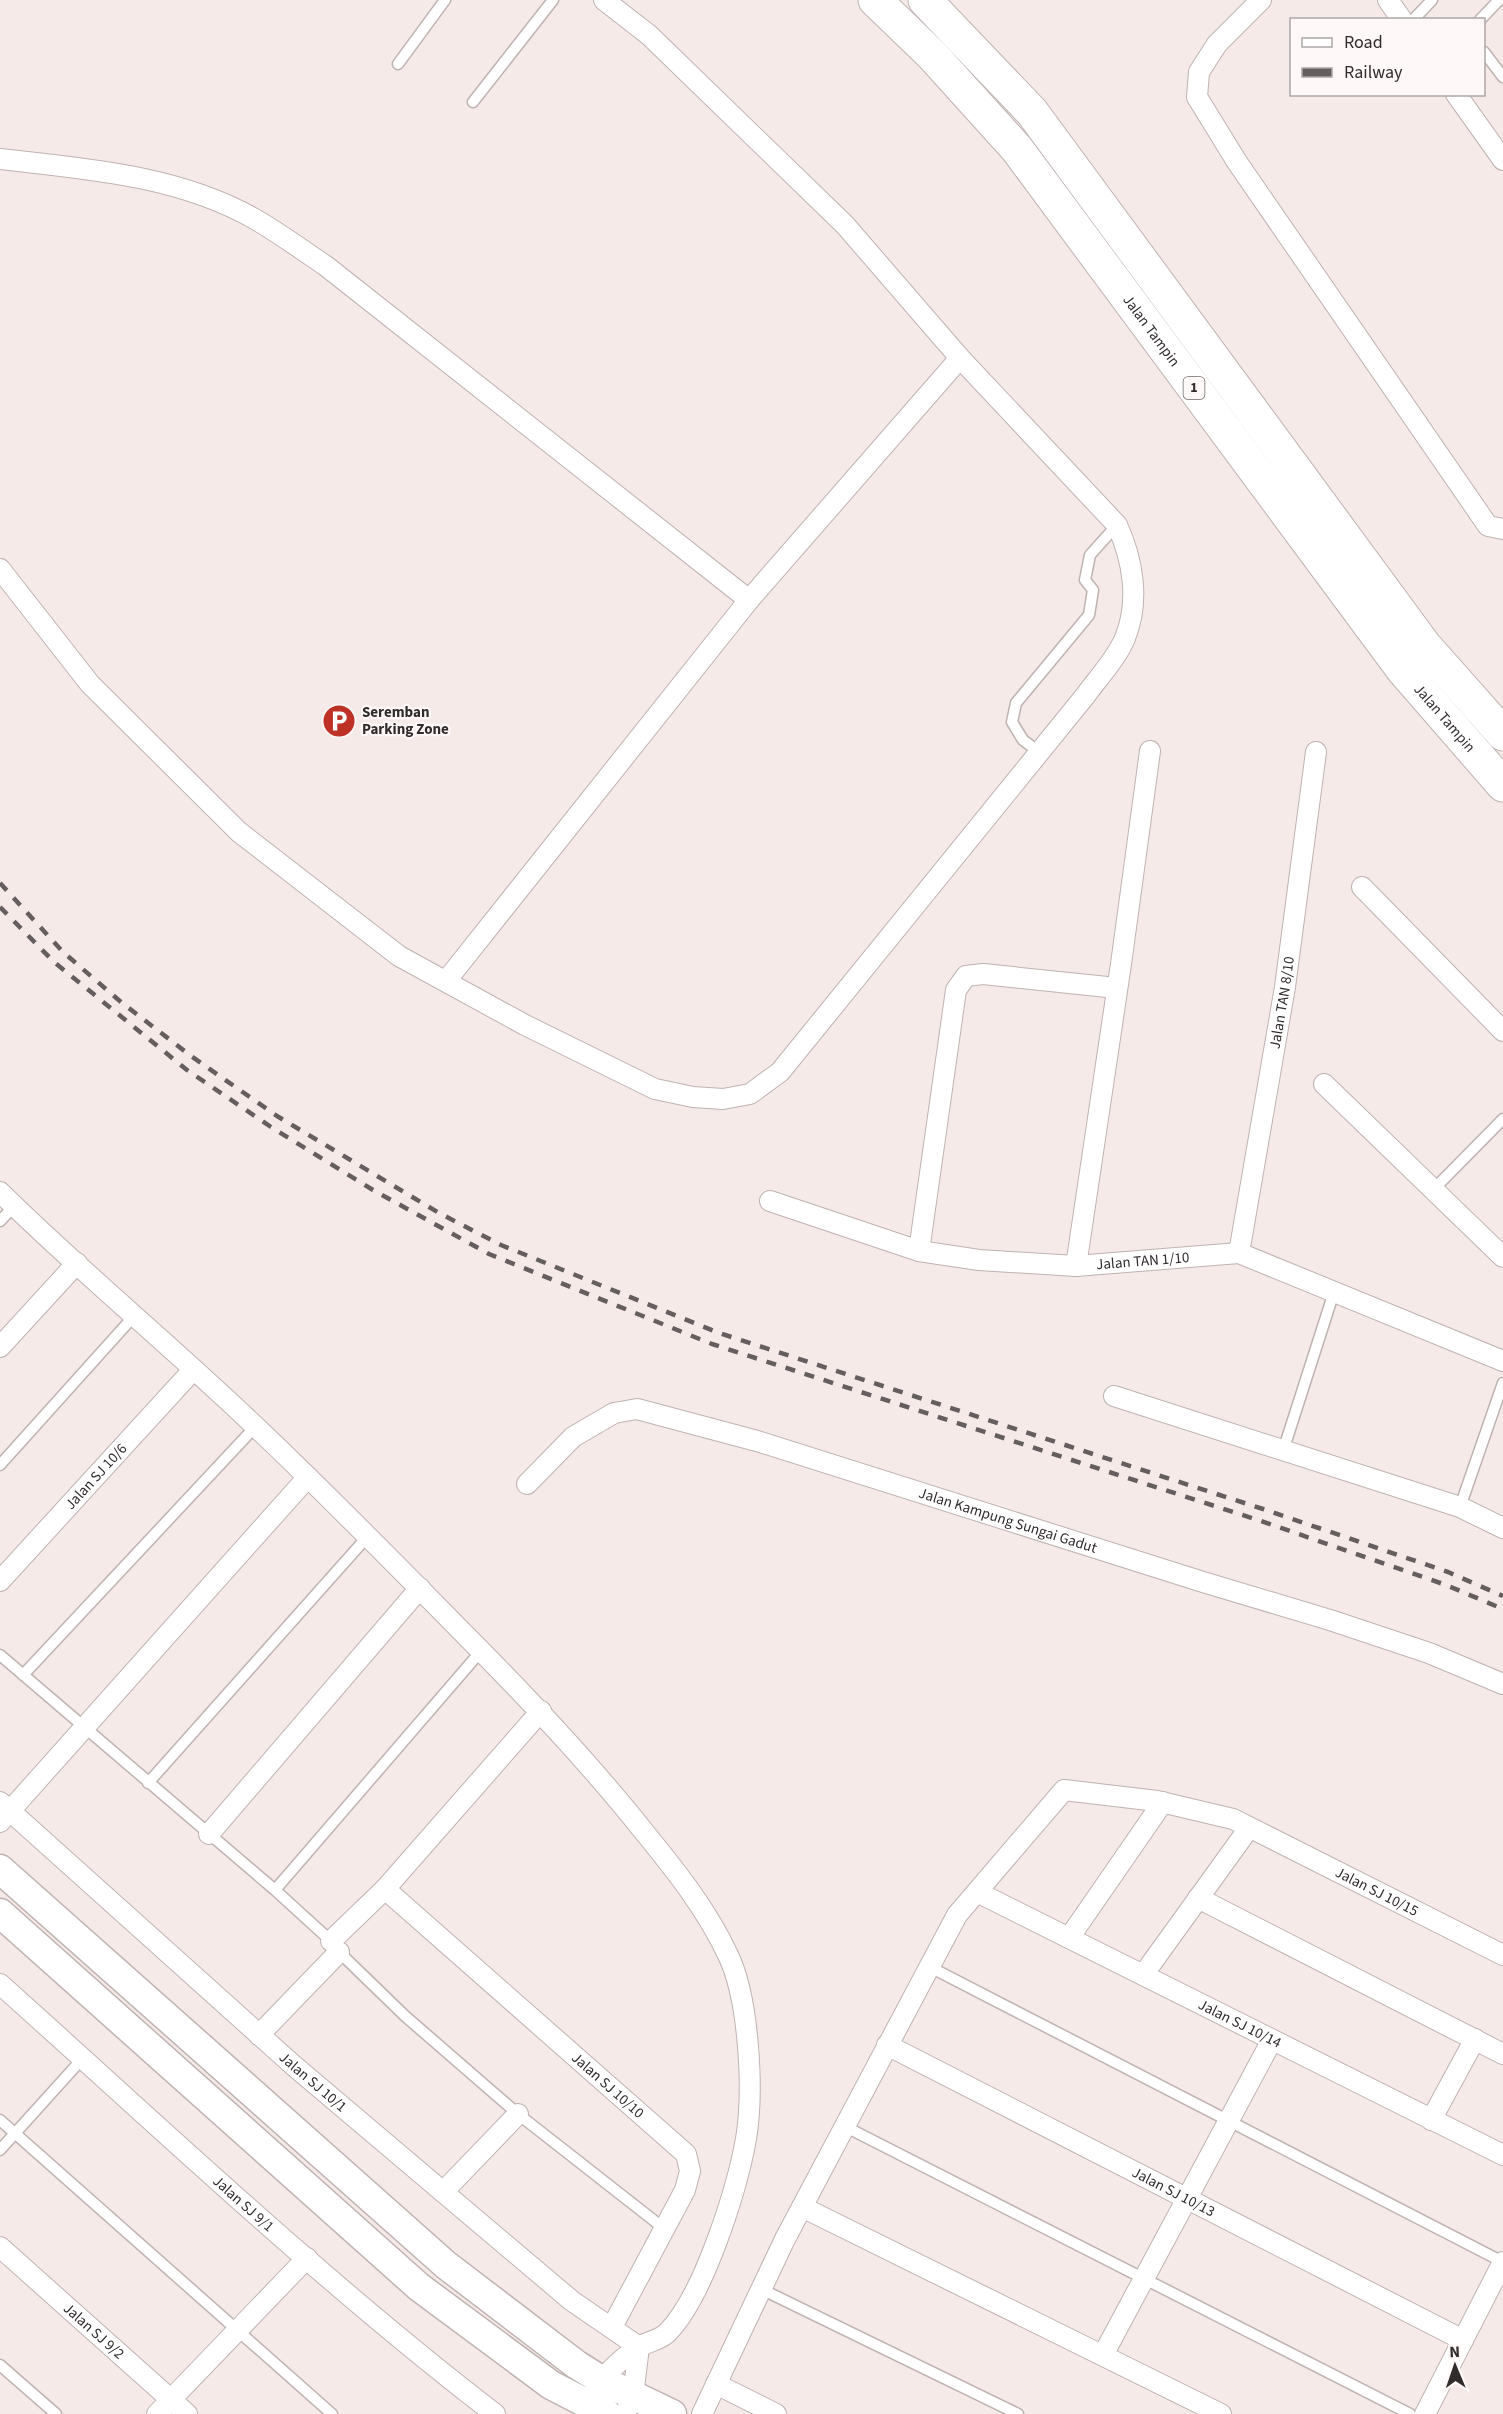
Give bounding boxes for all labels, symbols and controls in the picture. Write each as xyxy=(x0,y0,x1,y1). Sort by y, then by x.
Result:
legend xyxy=(1290,18,1485,96)
text: Road xyxy=(1344,30,1383,55)
text: Railway xyxy=(1344,60,1403,85)
street label: Jalan Tampin xyxy=(1118,290,1185,371)
road number: 1 xyxy=(1184,377,1204,399)
street label: Jalan Tampin xyxy=(1409,679,1480,757)
place label: Seremban Parking Zone xyxy=(362,702,449,740)
parking icon: Seremban Parking Zone xyxy=(321,703,357,739)
street label: Jalan TAN 8/10 xyxy=(1264,955,1299,1051)
street label: Jalan TAN 1/10 xyxy=(1095,1246,1190,1275)
street label: Jalan SJ 10/6 xyxy=(60,1438,132,1514)
street label: Jalan Kampung Sungai Gadut xyxy=(916,1482,1100,1558)
street label: Jalan SJ 10/15 xyxy=(1332,1862,1422,1921)
street label: Jalan SJ 10/14 xyxy=(1195,1994,1286,2053)
street label: Jalan SJ 10/1 xyxy=(275,2047,352,2117)
street label: Jalan SJ 10/10 xyxy=(567,2047,649,2123)
street label: Jalan SJ 10/13 xyxy=(1129,2162,1219,2222)
street label: Jalan SJ 9/1 xyxy=(208,2171,279,2237)
street label: Jalan SJ 9/2 xyxy=(59,2298,129,2364)
north arrow xyxy=(1425,2336,1485,2396)
text: N xyxy=(1449,2341,1460,2363)

